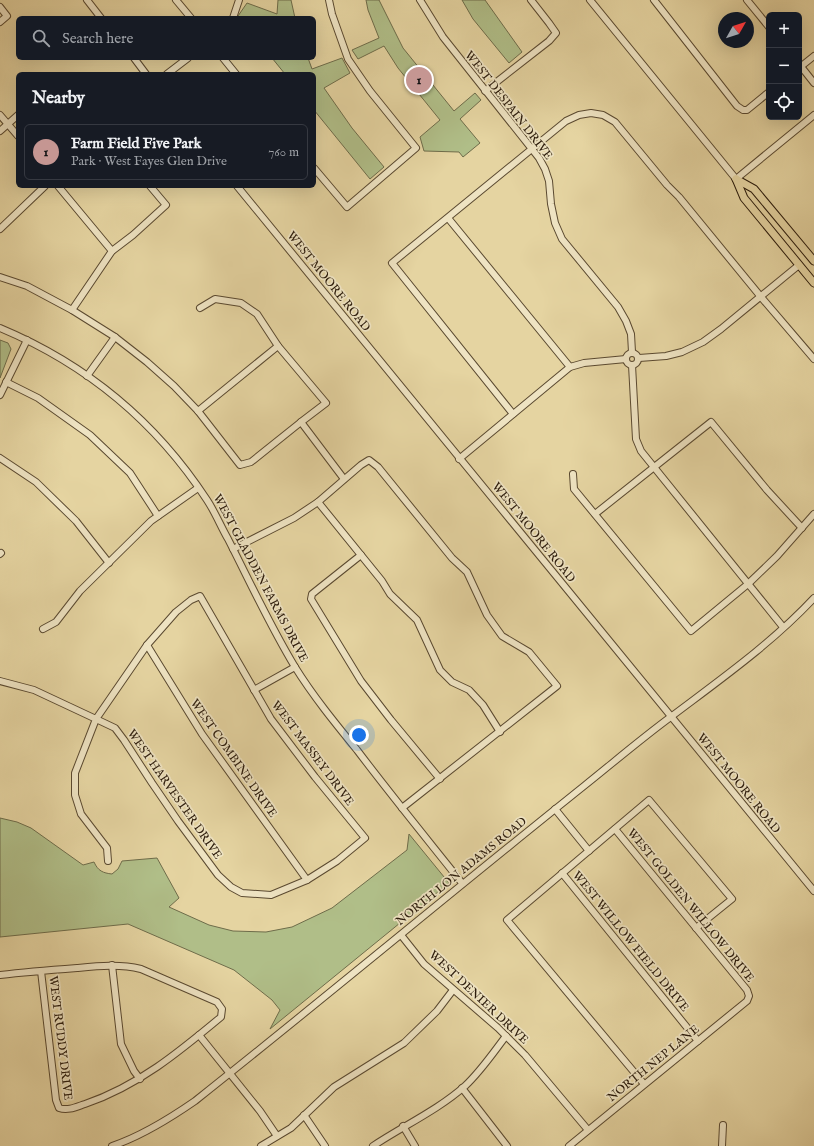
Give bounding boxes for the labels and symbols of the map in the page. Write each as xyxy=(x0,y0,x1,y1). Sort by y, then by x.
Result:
north arrow xyxy=(718,12,754,48)
street label: WEST DESPAIN DRIVE xyxy=(461,48,556,163)
pin: 1 xyxy=(406,65,432,95)
street label: WEST MOORE ROAD xyxy=(284,228,374,335)
street label: WEST MOORE ROAD xyxy=(489,479,579,586)
street label: WEST GLADDEN FARMS DRIVE xyxy=(210,492,311,665)
street label: WEST COMBINE DRIVE xyxy=(187,696,280,820)
street label: WEST MASSEY DRIVE xyxy=(268,698,357,809)
your location xyxy=(349,725,369,745)
street label: WEST HARVESTER DRIVE xyxy=(124,726,225,862)
street label: WEST MOORE ROAD xyxy=(694,730,784,837)
street label: NORTH LON ADAMS ROAD xyxy=(393,814,530,929)
street label: WEST GOLDEN WILLOW DRIVE xyxy=(624,825,757,985)
street label: WEST WILLOW FIELD DRIVE xyxy=(569,868,692,1015)
street label: WEST DENIER DRIVE xyxy=(426,947,531,1047)
street label: WEST RUDDY DRIVE xyxy=(45,975,76,1101)
street label: NORTH NEP LANE xyxy=(604,1022,702,1105)

